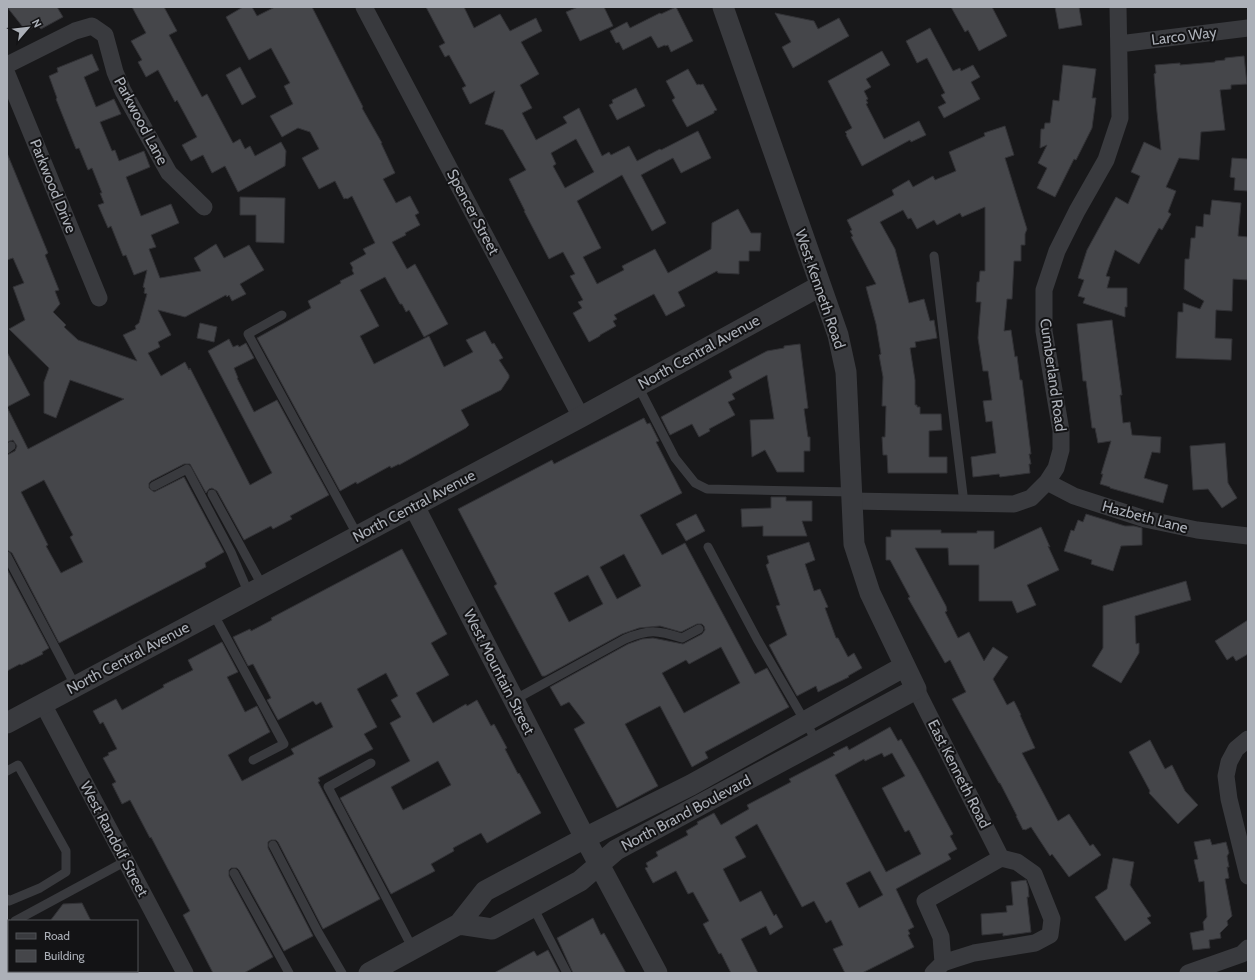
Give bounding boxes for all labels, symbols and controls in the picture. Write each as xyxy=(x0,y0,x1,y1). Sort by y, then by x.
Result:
north arrow xyxy=(8,8,48,48)
text: N xyxy=(29,17,45,30)
street label: Larco Way xyxy=(1150,23,1218,49)
street label: Parkwood Lane xyxy=(110,74,172,168)
street label: Parkwood Drive xyxy=(26,136,80,236)
street label: Spencer Street xyxy=(443,166,503,258)
street label: West Kenneth Road xyxy=(791,227,849,351)
street label: North Central Avenue xyxy=(635,311,763,393)
street label: Cumberland Road xyxy=(1036,317,1070,433)
street label: North Central Avenue xyxy=(350,466,479,546)
street label: Hazbeth Lane xyxy=(1100,497,1190,537)
street label: West Mountain Street xyxy=(460,606,538,738)
street label: North Central Avenue xyxy=(64,618,193,698)
street label: East Kenneth Road xyxy=(924,717,994,831)
street label: North Brand Boulevard xyxy=(618,771,754,855)
street label: West Randolf Street xyxy=(76,778,152,900)
legend xyxy=(8,920,138,972)
text: Road xyxy=(44,928,70,943)
text: Building xyxy=(44,948,86,963)

